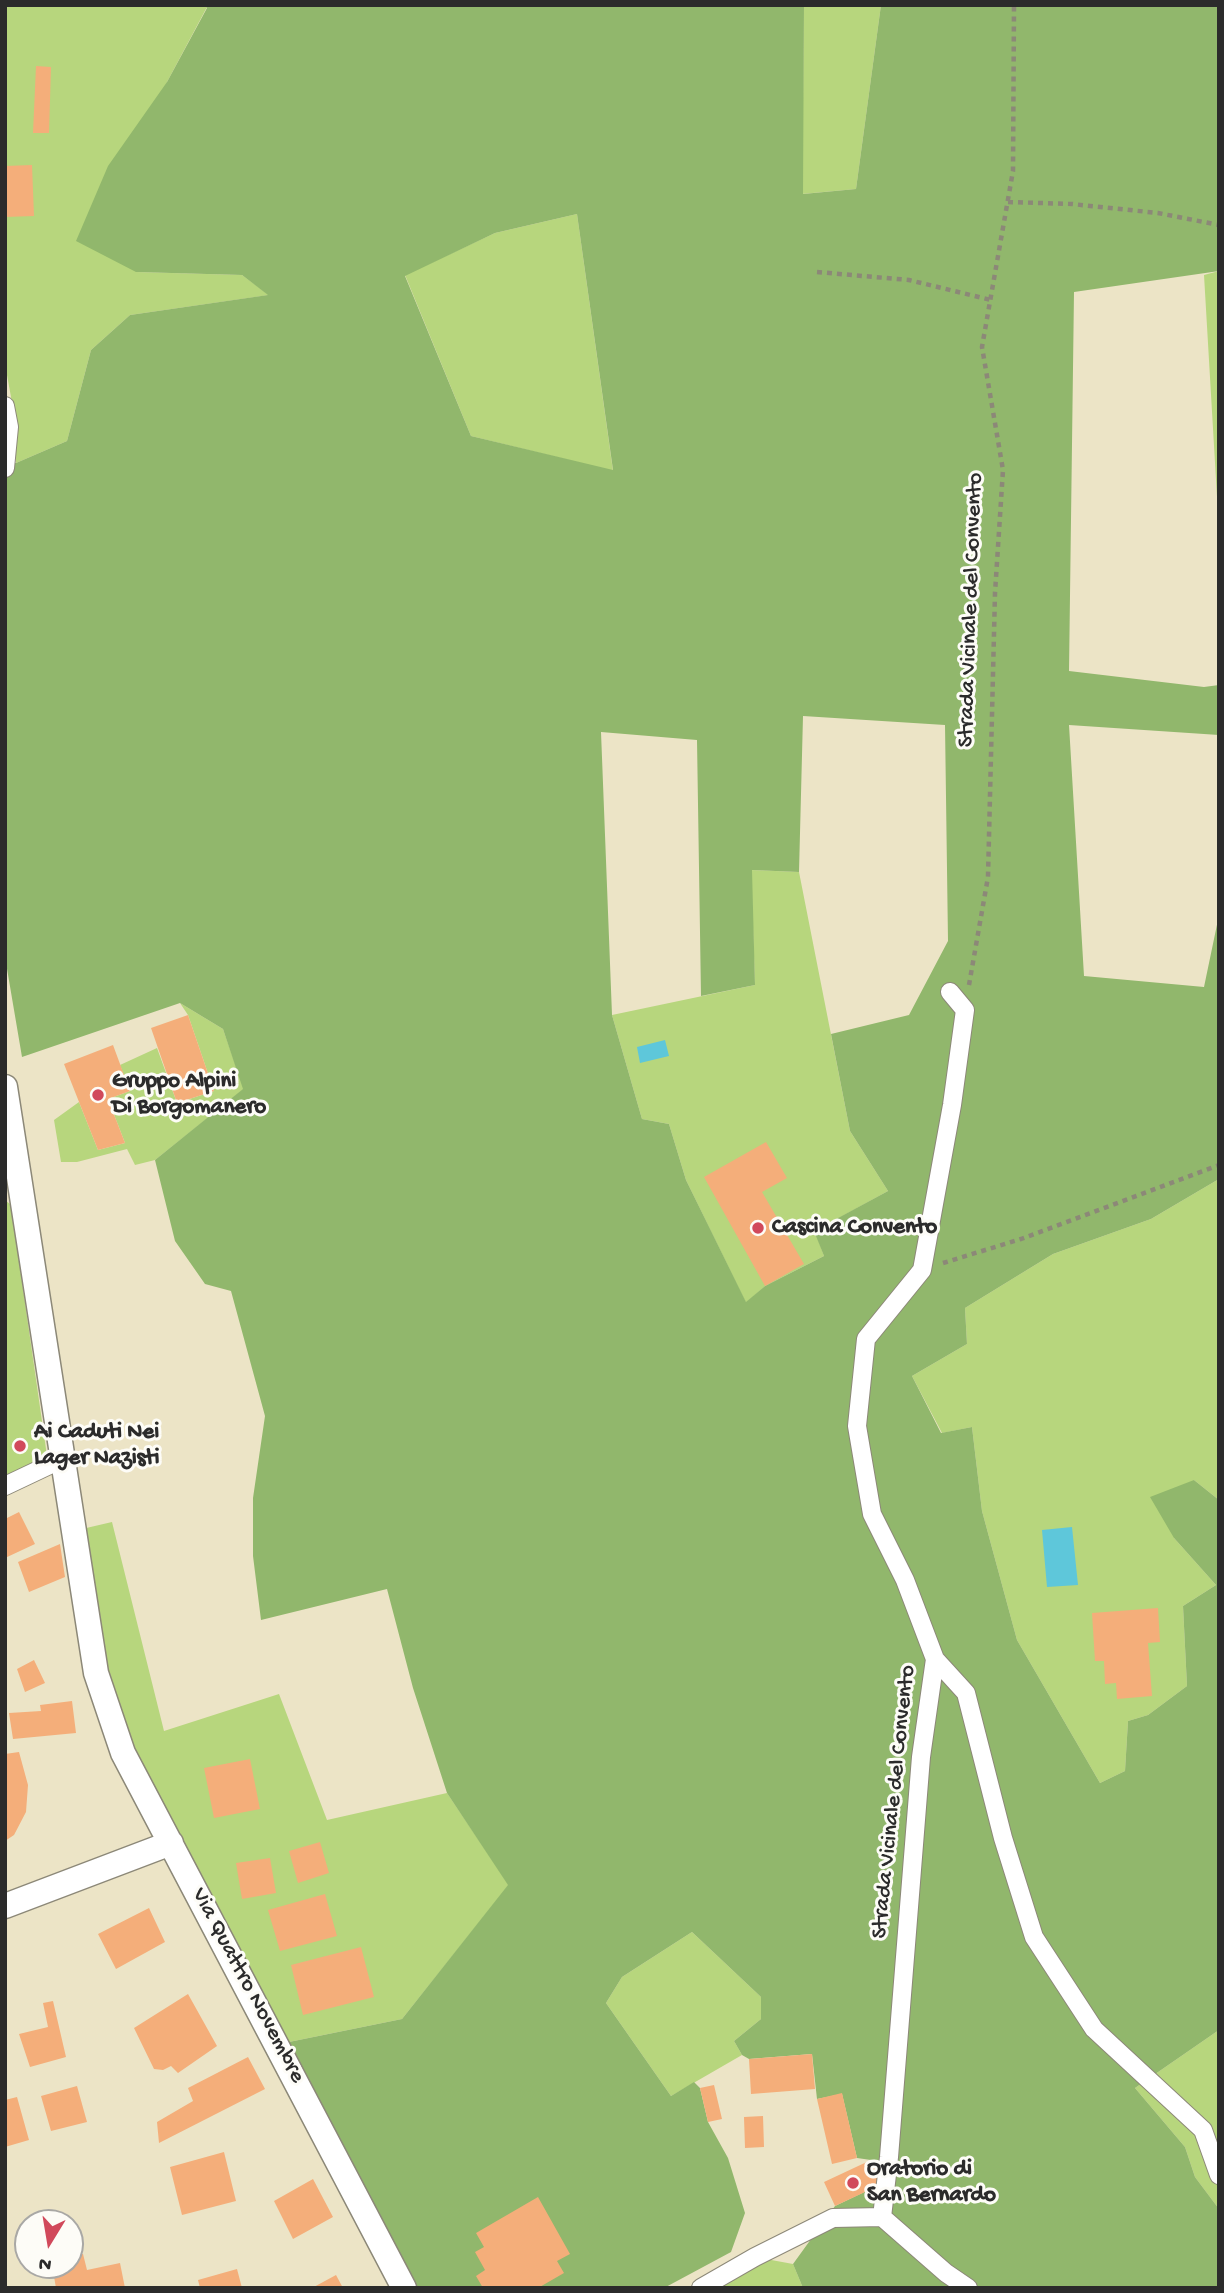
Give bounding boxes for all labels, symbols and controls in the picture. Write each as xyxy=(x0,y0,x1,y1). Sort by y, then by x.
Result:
street label: Strada Vicinale del Convento xyxy=(953,472,991,748)
place label: Gruppo Alpini Di Borgomanero xyxy=(112,1068,266,1122)
marker: Gruppo Alpini Di Borgomanero xyxy=(90,1087,106,1103)
place label: Cascina Convento xyxy=(772,1214,937,1242)
marker: Cascina Convento xyxy=(750,1220,766,1236)
place label: Ai Caduti Nei Lager Nazisti xyxy=(34,1419,159,1473)
marker: Ai Caduti Nei Lager Nazisti xyxy=(12,1438,28,1454)
street label: Strada Vicinale del Convento xyxy=(867,1664,923,1940)
street label: Via Quattro Novembre xyxy=(184,1884,310,2088)
place label: Oratorio di San Bernardo xyxy=(867,2156,996,2210)
marker: Oratorio di San Bernardo xyxy=(845,2175,861,2191)
north arrow xyxy=(14,2209,84,2279)
text: N xyxy=(37,2251,54,2276)

